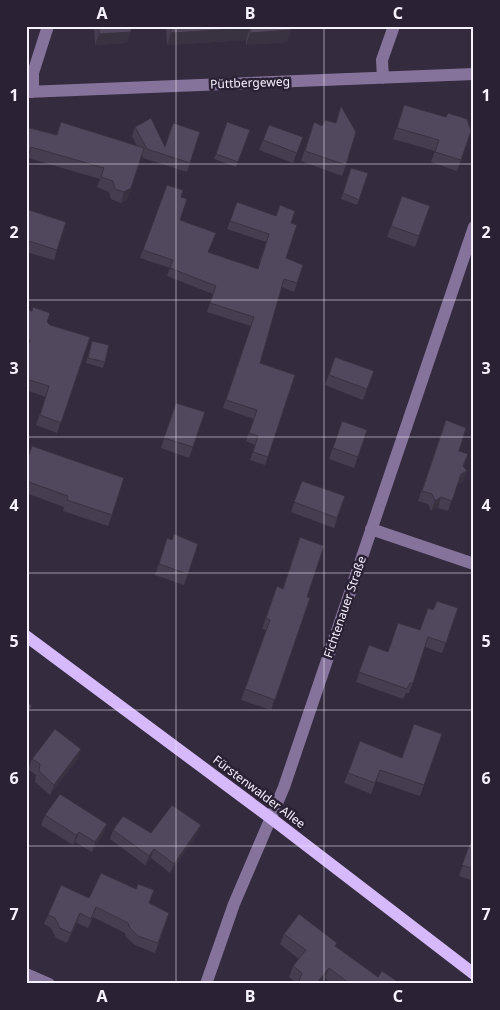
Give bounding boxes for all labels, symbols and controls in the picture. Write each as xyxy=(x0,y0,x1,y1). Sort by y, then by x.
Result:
text: A xyxy=(96,2,108,24)
text: B xyxy=(245,2,255,24)
text: C xyxy=(393,2,403,24)
street label: Püttbergeweg xyxy=(210,73,290,92)
text: 1 xyxy=(9,84,19,106)
text: 1 xyxy=(481,84,491,106)
text: 2 xyxy=(9,221,19,243)
text: 2 xyxy=(481,221,491,243)
text: 3 xyxy=(9,357,19,379)
text: 3 xyxy=(481,357,491,379)
text: 4 xyxy=(9,494,19,516)
text: 4 xyxy=(481,494,491,516)
street label: Fichtenauer Straße xyxy=(319,553,370,660)
text: 5 xyxy=(9,630,19,652)
text: 5 xyxy=(481,630,491,652)
street label: Fürstenwalder Allee xyxy=(210,751,309,832)
text: 6 xyxy=(9,767,19,789)
text: 6 xyxy=(481,767,491,789)
text: 7 xyxy=(9,903,19,925)
text: 7 xyxy=(481,903,491,925)
text: A xyxy=(96,985,108,1007)
text: B xyxy=(245,985,255,1007)
text: C xyxy=(393,985,403,1007)

